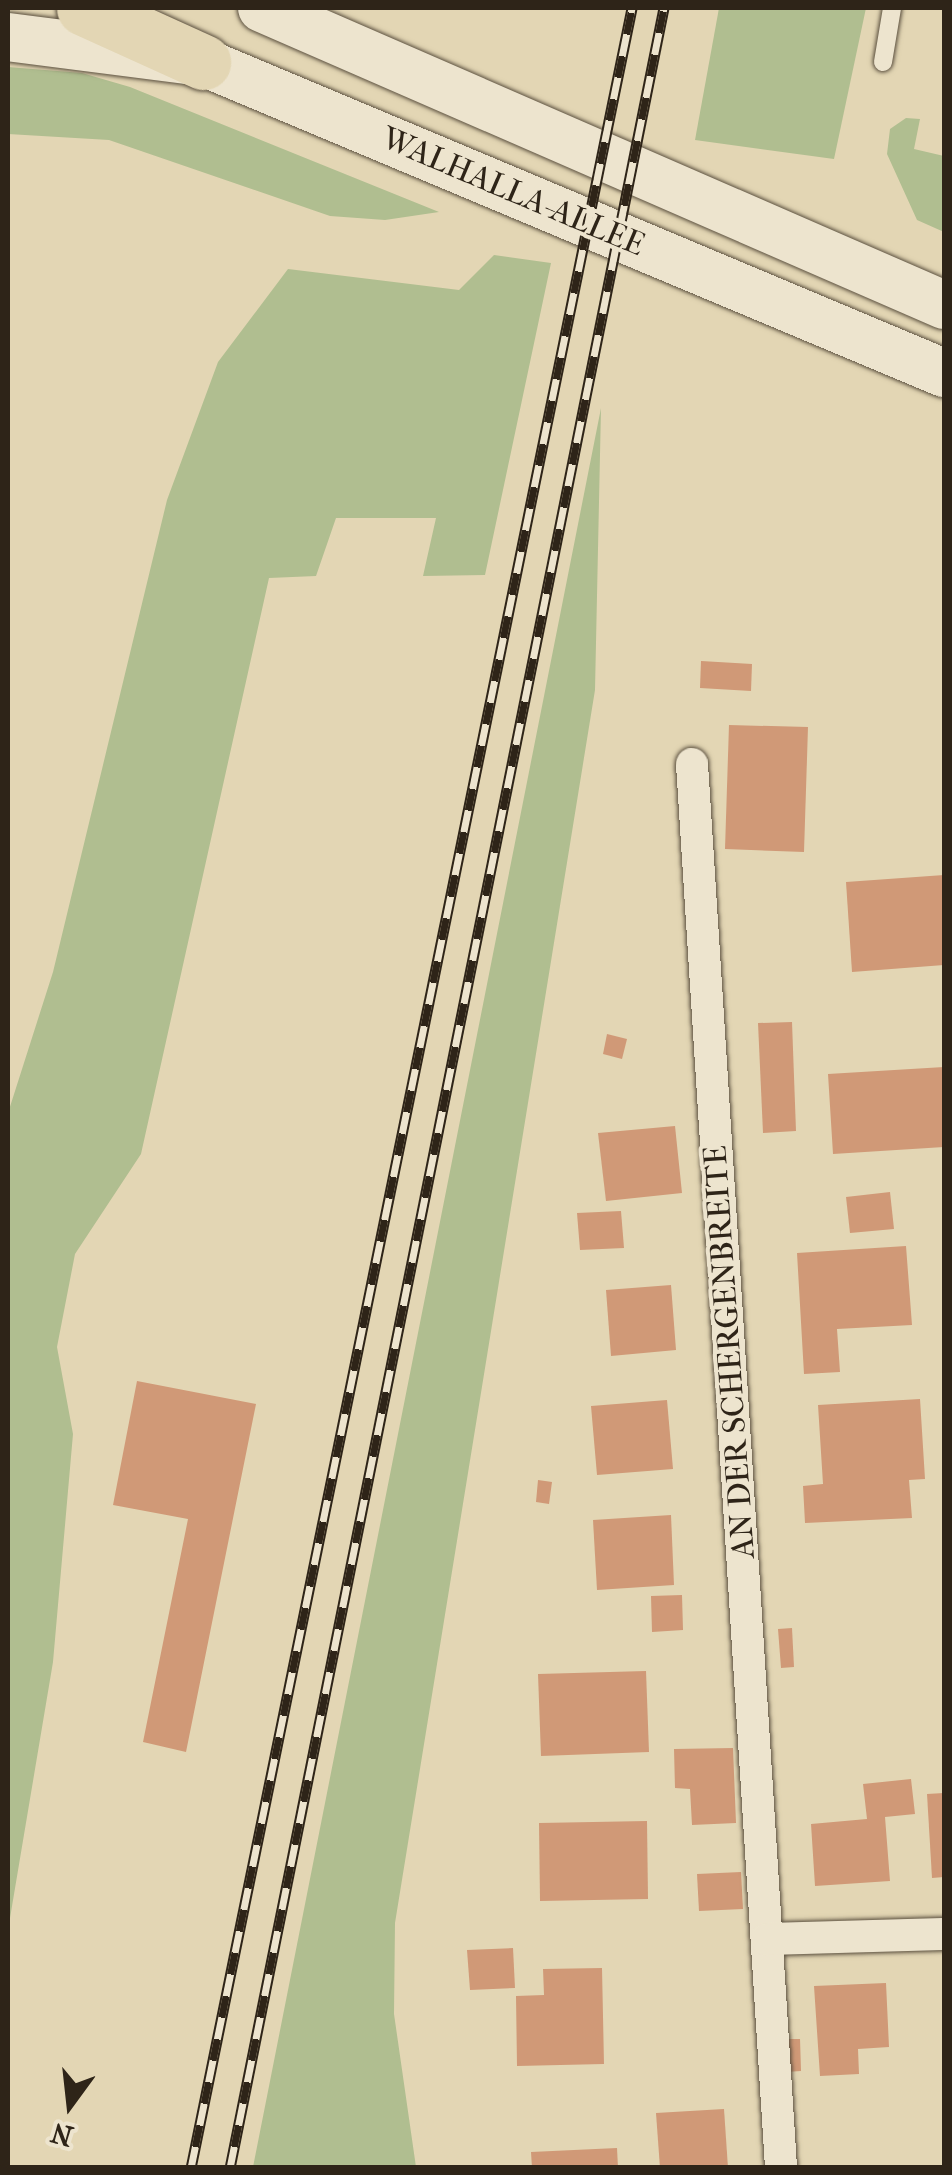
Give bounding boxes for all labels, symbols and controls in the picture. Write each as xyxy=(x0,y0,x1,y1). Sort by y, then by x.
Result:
street label: WALHALLA-ALLEE xyxy=(376,119,650,265)
street label: AN DER SCHERGENBREITE xyxy=(696,1144,764,1560)
north arrow xyxy=(20,2055,120,2155)
text: N xyxy=(48,2116,77,2153)

